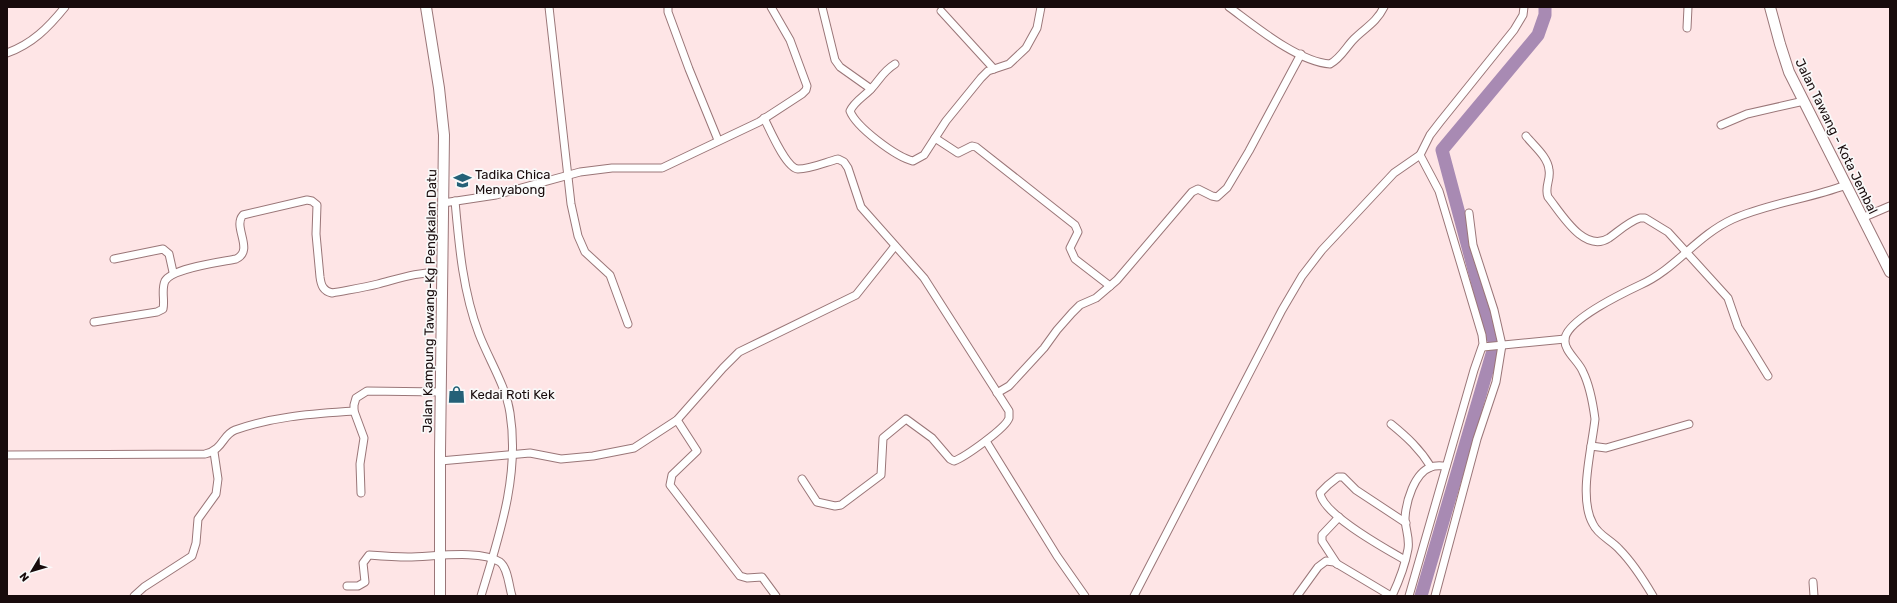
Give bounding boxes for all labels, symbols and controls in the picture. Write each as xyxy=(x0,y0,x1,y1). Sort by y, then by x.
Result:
street label: Jalan Tawang - Kota Jembal xyxy=(1791,56,1881,217)
place label: Tadika Chica Menyabong xyxy=(475,167,550,198)
street label: Jalan Kampung Tawang-Kg Pengkalan Datu xyxy=(420,169,440,433)
school or university icon: Tadika Chica Menyabong xyxy=(452,171,472,191)
shop icon: Kedai Roti Kek xyxy=(447,384,467,404)
place label: Kedai Roti Kek xyxy=(470,387,555,402)
north arrow xyxy=(12,551,52,591)
text: N xyxy=(17,570,32,584)

